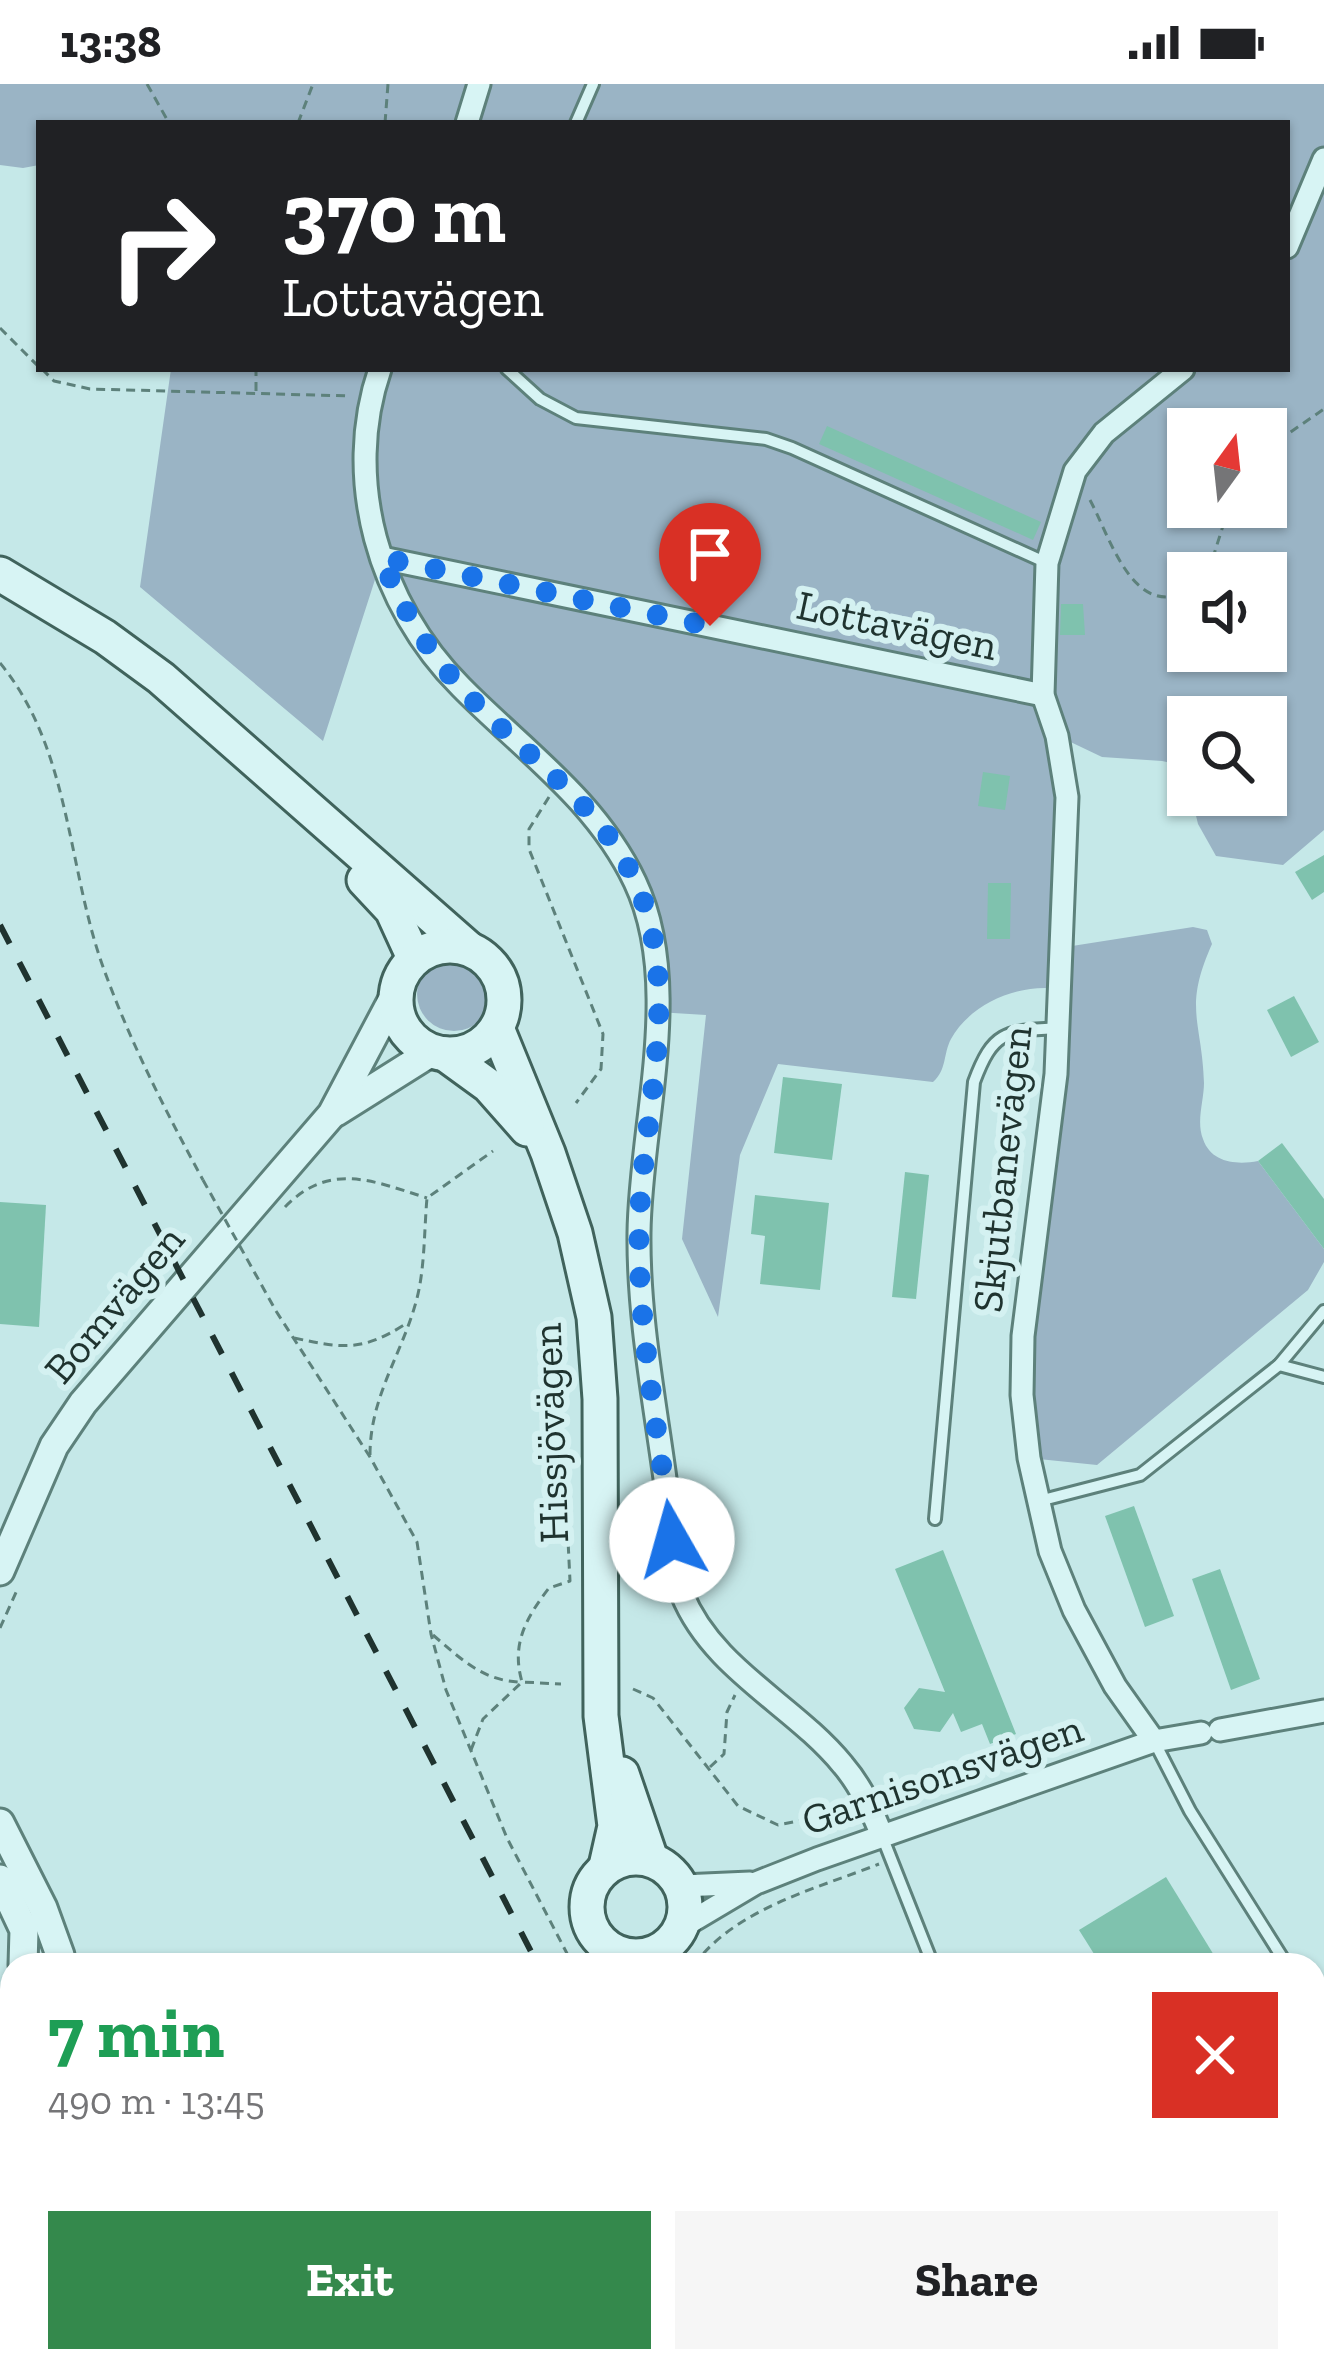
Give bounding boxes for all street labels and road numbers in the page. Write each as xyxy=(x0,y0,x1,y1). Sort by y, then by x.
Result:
street label: Lottavägen xyxy=(792,579,1002,671)
street label: Skjutbanevägen xyxy=(962,1023,1042,1315)
street label: Bomvägen xyxy=(33,1215,195,1393)
street label: Hissjövägen xyxy=(521,1322,579,1544)
street label: Garnisonsvägen xyxy=(795,1702,1089,1846)

